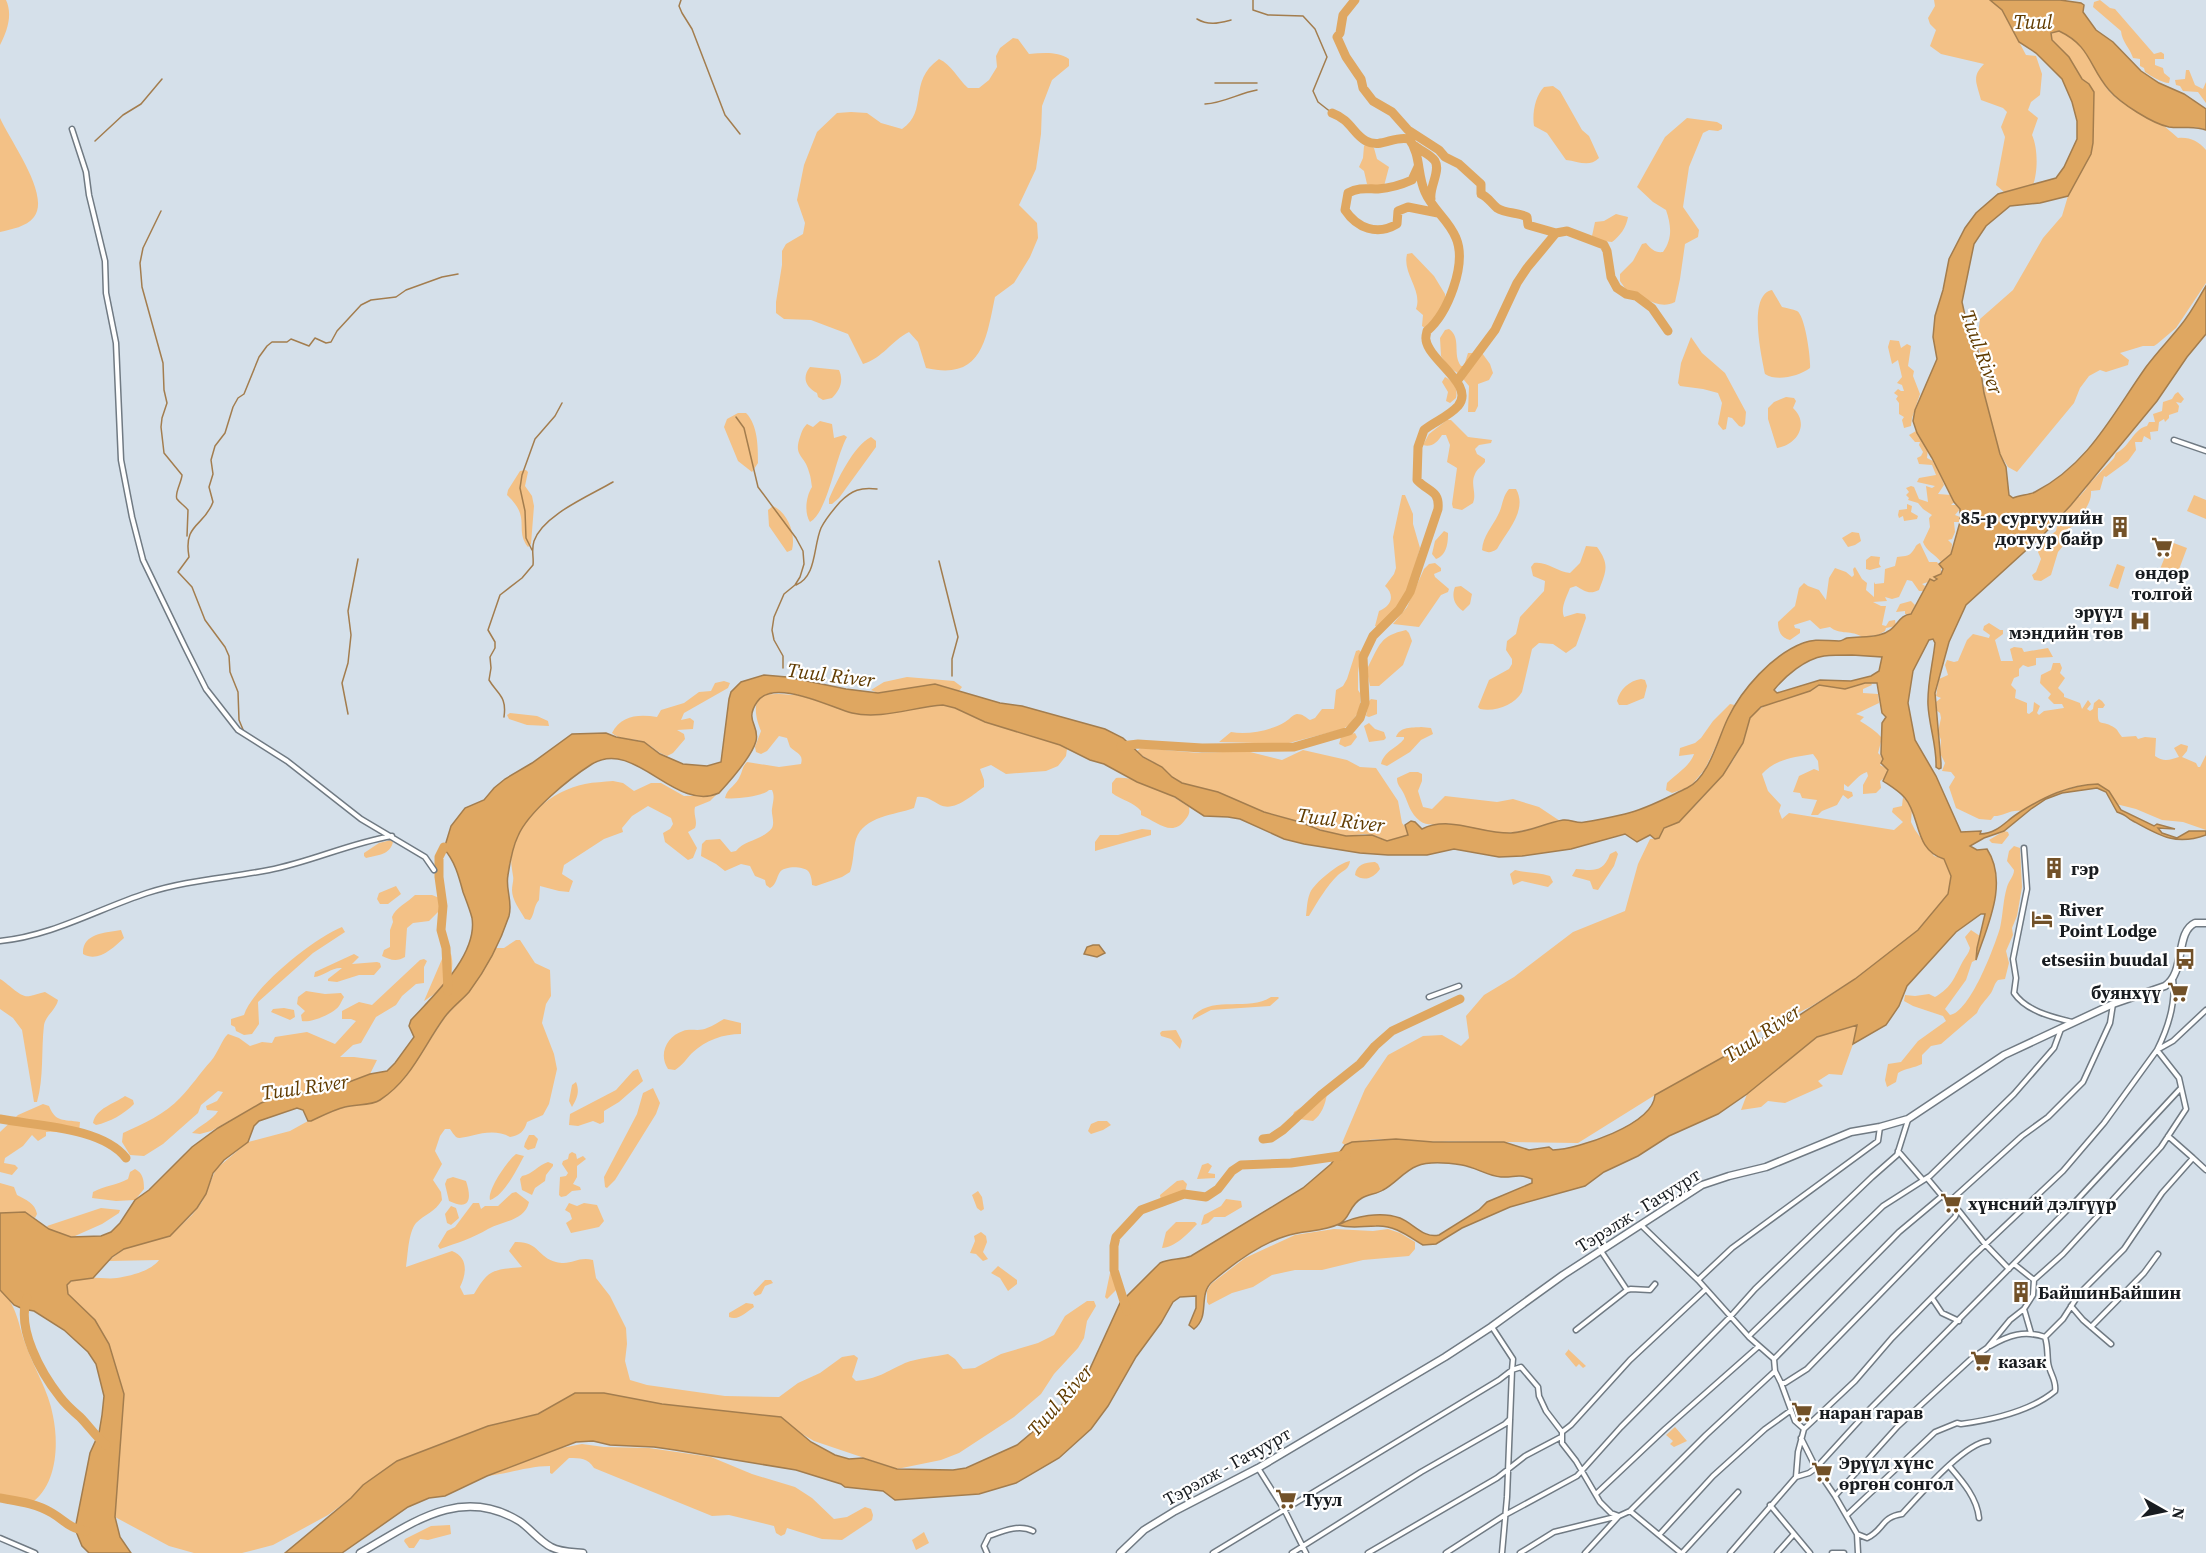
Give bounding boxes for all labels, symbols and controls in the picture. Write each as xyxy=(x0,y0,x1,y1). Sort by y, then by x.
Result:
water label: Tuul xyxy=(2014,8,2053,36)
water label: Tuul River xyxy=(1954,306,2011,399)
place label: 85-р сургуулийн дотуур байр xyxy=(1960,505,2103,551)
building icon: 85-р сургуулийн дотуур байр xyxy=(2108,515,2132,539)
supermarket icon: өндөр толгой xyxy=(2150,535,2174,559)
place label: өндөр толгой xyxy=(2132,560,2193,606)
place label: эрүүл мэндийн төв xyxy=(2009,599,2123,645)
hospital icon: эрүүл мэндийн төв xyxy=(2128,609,2152,633)
water label: Tuul River xyxy=(786,656,877,694)
water label: Tuul River xyxy=(1296,801,1387,839)
building icon: гэр xyxy=(2042,856,2066,880)
place label: гэр xyxy=(2071,856,2099,881)
place label: River Point Lodge xyxy=(2059,897,2157,943)
hotel icon: River Point Lodge xyxy=(2030,907,2054,931)
place label: etsesiin buudal xyxy=(2041,947,2168,972)
bus stop icon: etsesiin buudal xyxy=(2173,947,2197,971)
place label: буянхүү xyxy=(2091,980,2161,1005)
supermarket icon: буянхүү xyxy=(2166,980,2190,1004)
water label: Tuul River xyxy=(1718,996,1807,1069)
water label: Tuul River xyxy=(260,1067,351,1107)
street label: Тэрэлж - Гачуурт xyxy=(1571,1161,1705,1258)
supermarket icon: хүнсний дэлгүүр xyxy=(1939,1191,1963,1215)
place label: хүнсний дэлгүүр xyxy=(1968,1191,2117,1216)
building icon: БайшинБайшин xyxy=(2009,1280,2033,1304)
place label: БайшинБайшин xyxy=(2038,1280,2181,1305)
supermarket icon: казак xyxy=(1969,1349,1993,1373)
place label: казак xyxy=(1998,1349,2047,1374)
water label: Tuul River xyxy=(1021,1357,1100,1442)
supermarket icon: наран гарав xyxy=(1790,1400,1814,1424)
place label: наран гарав xyxy=(1819,1400,1923,1425)
street label: Тэрэлж - Гачуурт xyxy=(1159,1420,1296,1511)
place label: Эрүүл хүнс өргөн сонгол xyxy=(1839,1450,1954,1496)
supermarket icon: Эрүүл хүнс өргөн сонгол xyxy=(1810,1460,1834,1484)
north arrow xyxy=(2134,1481,2194,1541)
supermarket icon: Туул xyxy=(1274,1487,1298,1511)
place label: Туул xyxy=(1303,1487,1342,1512)
text: N xyxy=(2167,1506,2191,1521)

